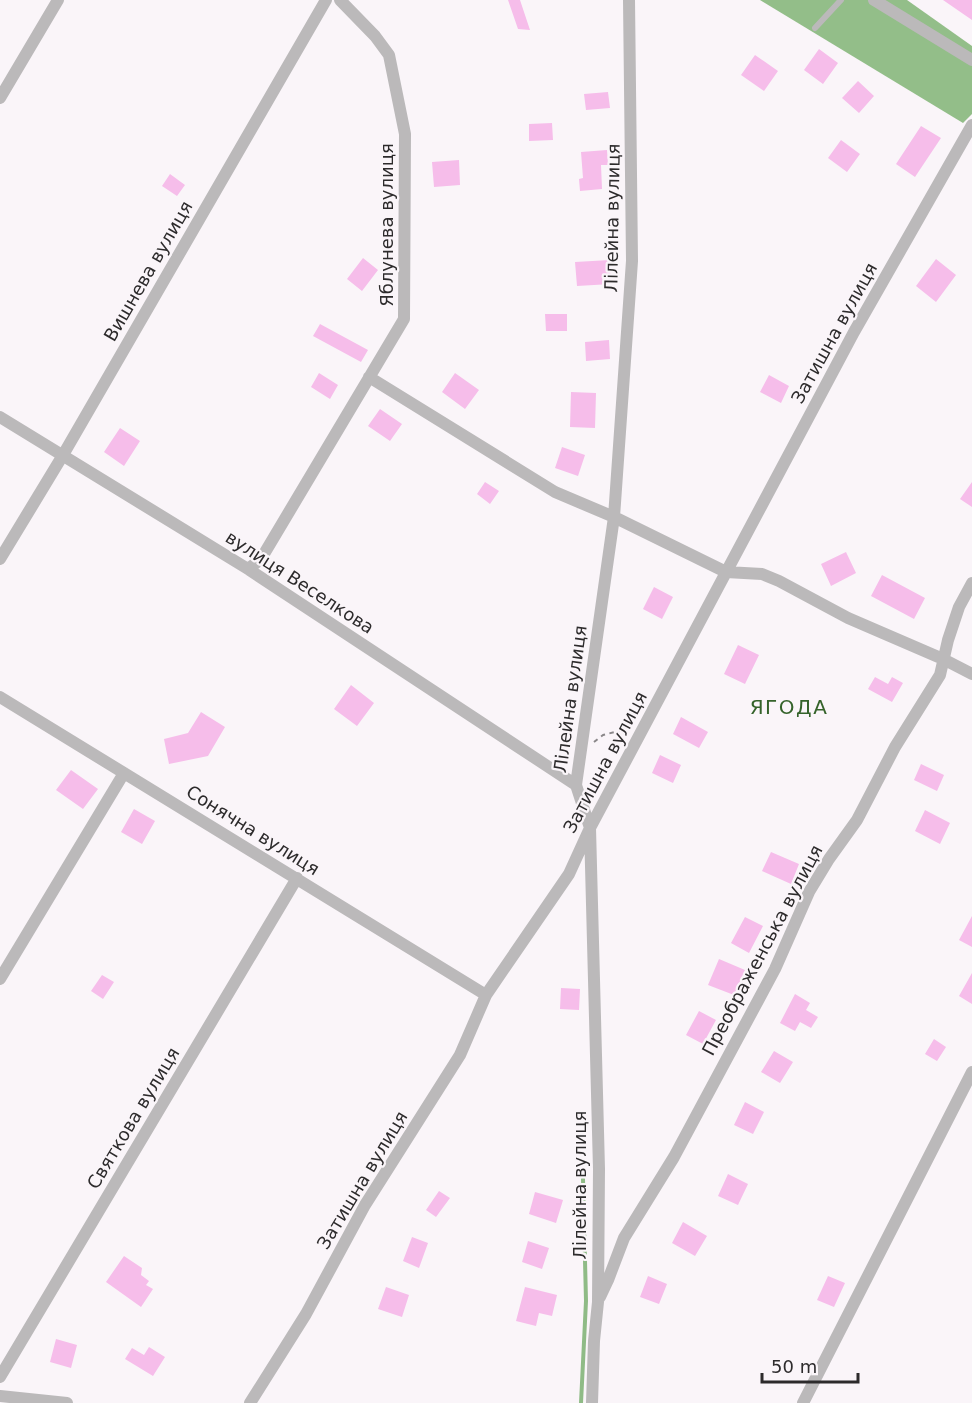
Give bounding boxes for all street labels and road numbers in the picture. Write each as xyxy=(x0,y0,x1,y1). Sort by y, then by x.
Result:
street label: Яблунева вулиця xyxy=(376,143,397,307)
street label: Лілейна вулиця xyxy=(600,143,624,293)
street label: Вишнева вулиця xyxy=(99,197,197,345)
street label: Затишна вулиця xyxy=(787,259,881,407)
street label: вулиця Веселкова xyxy=(222,526,378,638)
street label: Лілейна вулиця xyxy=(549,624,591,774)
street label: Затишна вулиця xyxy=(559,688,651,836)
street label: Сонячна вулиця xyxy=(183,781,323,879)
street label: Преображенська вулиця xyxy=(697,841,827,1059)
street label: Святкова вулиця xyxy=(82,1043,184,1193)
street label: Затишна вулиця xyxy=(312,1107,412,1253)
street label: Лілейна вулиця xyxy=(569,1111,590,1259)

